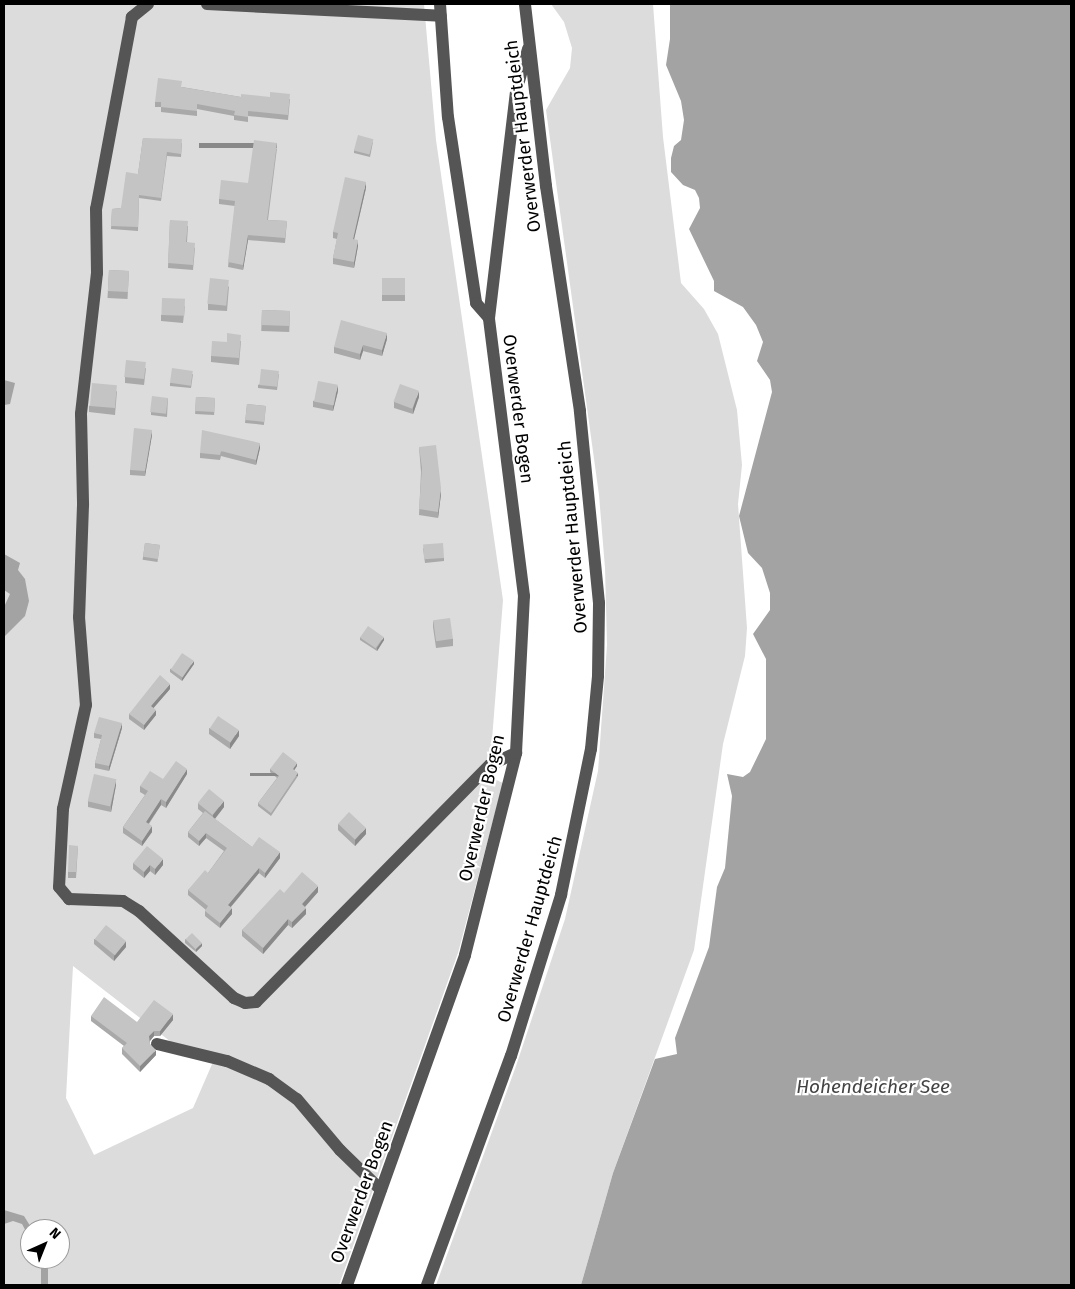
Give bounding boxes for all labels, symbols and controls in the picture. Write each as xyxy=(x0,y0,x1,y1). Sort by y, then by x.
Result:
street label: Overwerder Hauptdeich xyxy=(500,39,546,233)
street label: Overwerder Bogen xyxy=(498,333,538,485)
street label: Overwerder Hauptdeich xyxy=(554,440,592,634)
street label: Overwerder Bogen xyxy=(455,732,509,884)
street label: Overwerder Hauptdeich xyxy=(493,833,567,1025)
water label: Hohendeicher See xyxy=(796,1076,950,1098)
street label: Overwerder Bogen xyxy=(326,1118,398,1266)
north arrow xyxy=(20,1219,70,1269)
text: N xyxy=(46,1224,64,1243)

